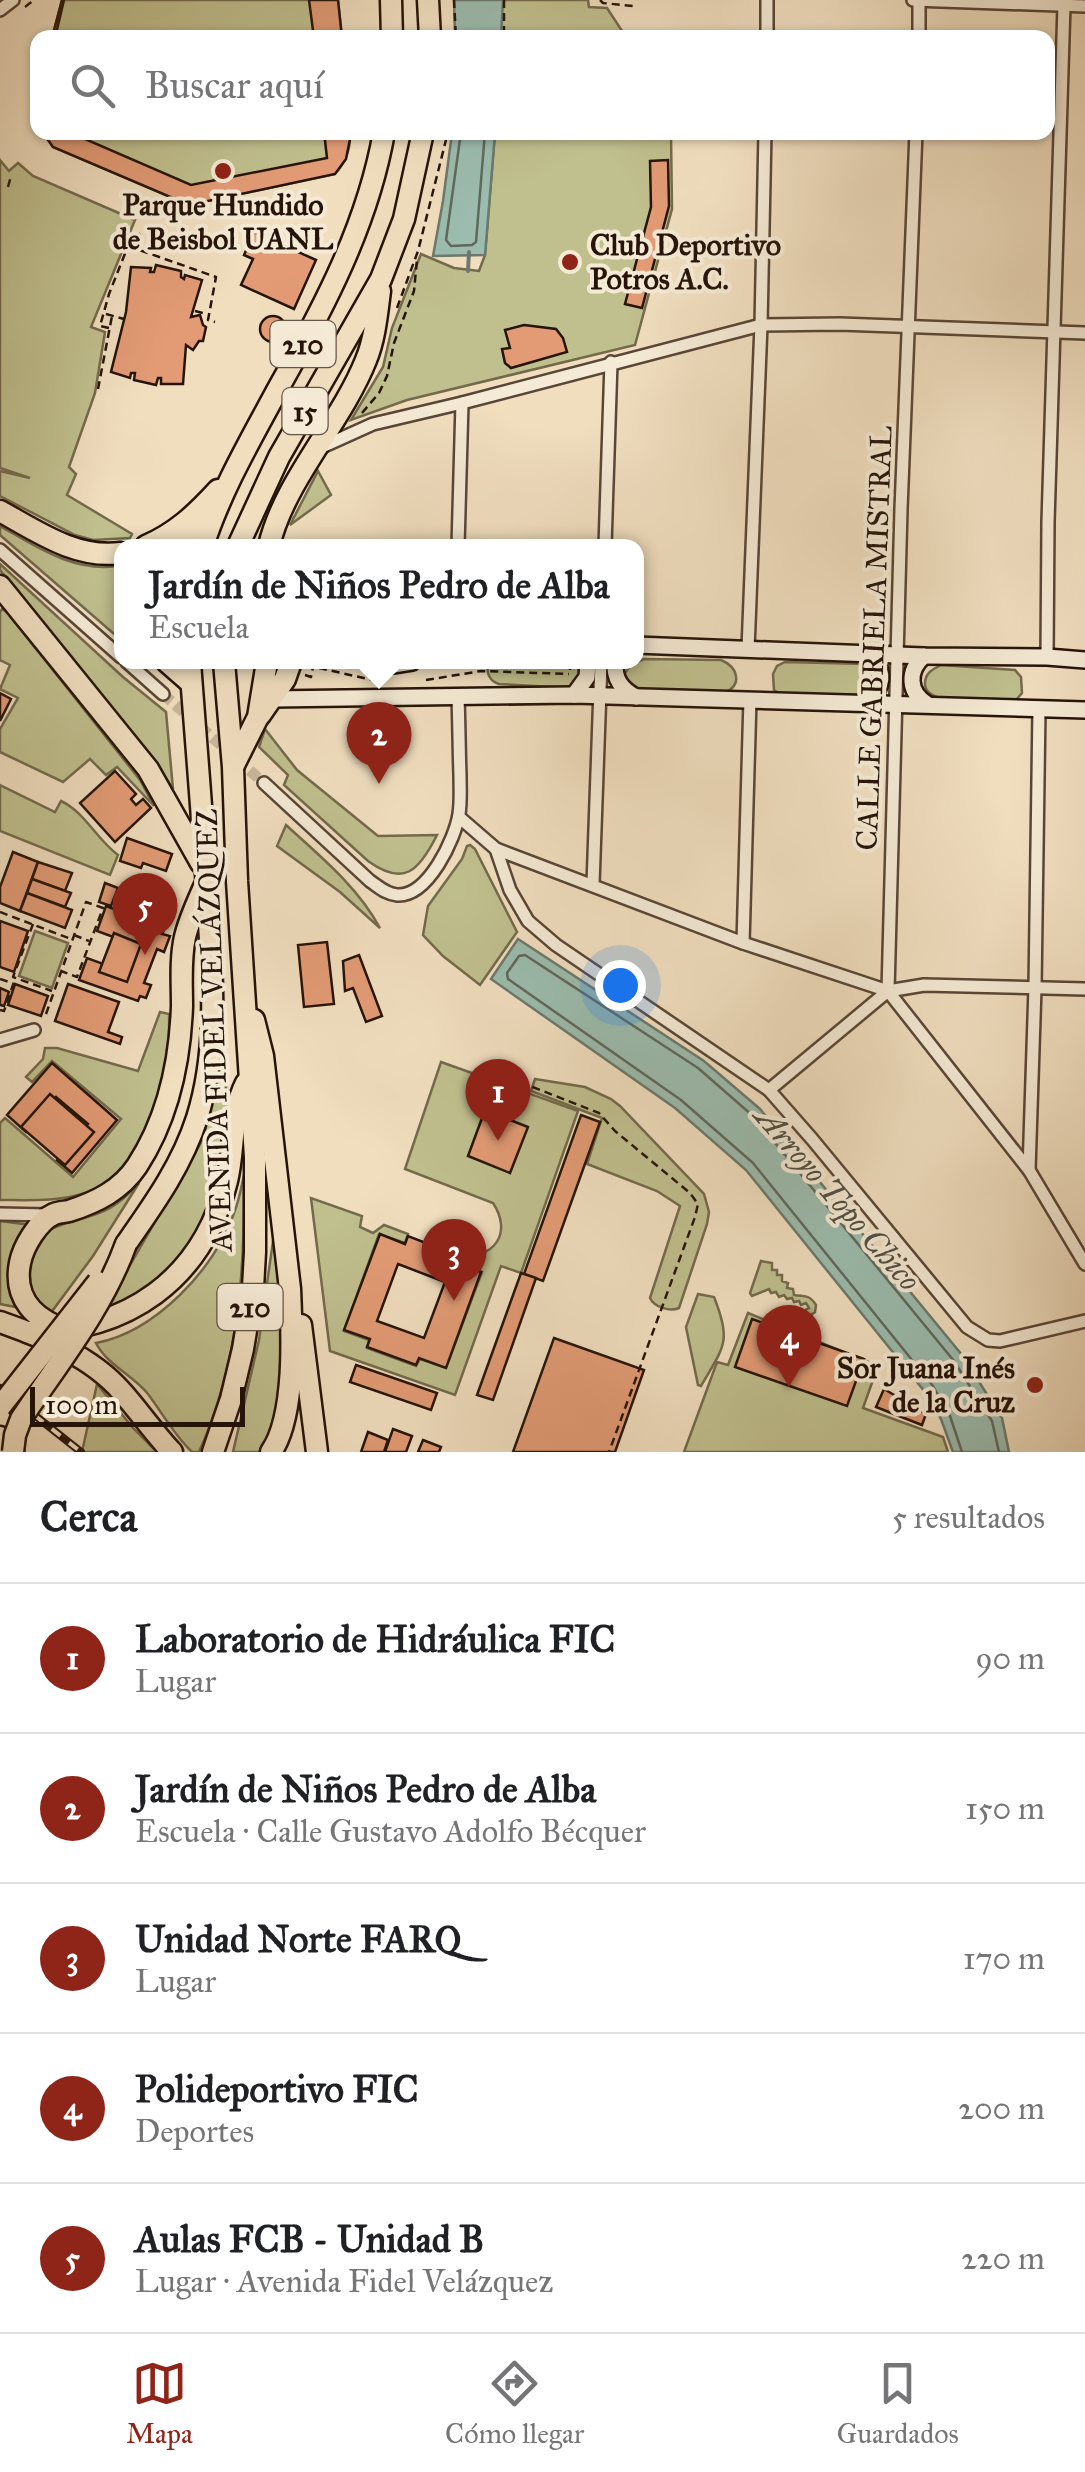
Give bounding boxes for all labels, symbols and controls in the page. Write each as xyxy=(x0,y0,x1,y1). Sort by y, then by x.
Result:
search box xyxy=(30,30,1055,140)
icon: search xyxy=(65,58,120,113)
text: Buscar aquí xyxy=(145,62,324,108)
marker: Parque Hundido de Beisbol UANL xyxy=(212,160,234,182)
place label: Parque Hundido de Beisbol UANL xyxy=(113,187,334,257)
place label: Club Deportivo Potros A.C. xyxy=(590,227,781,297)
marker: Club Deportivo Potros A.C. xyxy=(559,251,581,273)
road number: 210 xyxy=(270,321,336,367)
road number: 15 xyxy=(282,388,328,434)
street label: CALLE GABRIELA MISTRAL xyxy=(849,425,899,851)
popup xyxy=(114,539,644,669)
text: Jardín de Niños Pedro de Alba xyxy=(148,562,610,608)
text: Escuela xyxy=(148,608,249,647)
pin: 2 xyxy=(346,702,412,784)
street label: AVENIDA FIDEL VELÁZQUEZ xyxy=(187,808,240,1254)
pin: 5 xyxy=(112,872,178,955)
your location xyxy=(595,960,646,1011)
pin: 1 xyxy=(466,1058,530,1141)
water label: Arroyo Topo Chico xyxy=(744,1095,929,1299)
pin: 3 xyxy=(422,1218,486,1301)
road number: 210 xyxy=(218,1284,282,1330)
pin: 4 xyxy=(756,1304,822,1387)
place label: Sor Juana Inés de la Cruz xyxy=(837,1350,1015,1420)
marker: Sor Juana Inés de la Cruz xyxy=(1024,1374,1046,1396)
scale bar xyxy=(30,1382,245,1426)
text: 100 m xyxy=(45,1387,118,1422)
text: Cerca xyxy=(40,1491,137,1543)
text: 5 resultados xyxy=(892,1498,1045,1537)
text: Laboratorio de Hidráulica FIC xyxy=(135,1616,615,1662)
text: 1 xyxy=(66,1639,79,1678)
text: 90 m xyxy=(975,1639,1045,1678)
text: Lugar xyxy=(135,1662,216,1701)
text: Jardín de Niños Pedro de Alba xyxy=(135,1766,596,1812)
text: 2 xyxy=(65,1789,80,1828)
text: 150 m xyxy=(965,1789,1045,1828)
text: Escuela · Calle Gustavo Adolfo Bécquer xyxy=(135,1812,646,1851)
text: Unidad Norte FARQ xyxy=(135,1916,461,1962)
text: 3 xyxy=(66,1939,79,1978)
text: 170 m xyxy=(963,1939,1045,1978)
text: Lugar xyxy=(135,1962,216,2001)
text: Polideportivo FIC xyxy=(135,2066,419,2112)
text: 4 xyxy=(64,2089,81,2128)
text: 200 m xyxy=(958,2089,1045,2128)
text: Deportes xyxy=(135,2112,254,2151)
text: Aulas FCB - Unidad B xyxy=(135,2216,484,2262)
text: 5 xyxy=(65,2239,80,2278)
text: 220 m xyxy=(961,2239,1045,2278)
text: Lugar · Avenida Fidel Velázquez xyxy=(135,2262,553,2301)
tab: Mapa xyxy=(126,2356,193,2451)
tab: Cómo llegar xyxy=(445,2356,584,2451)
tab: Guardados xyxy=(837,2356,959,2451)

